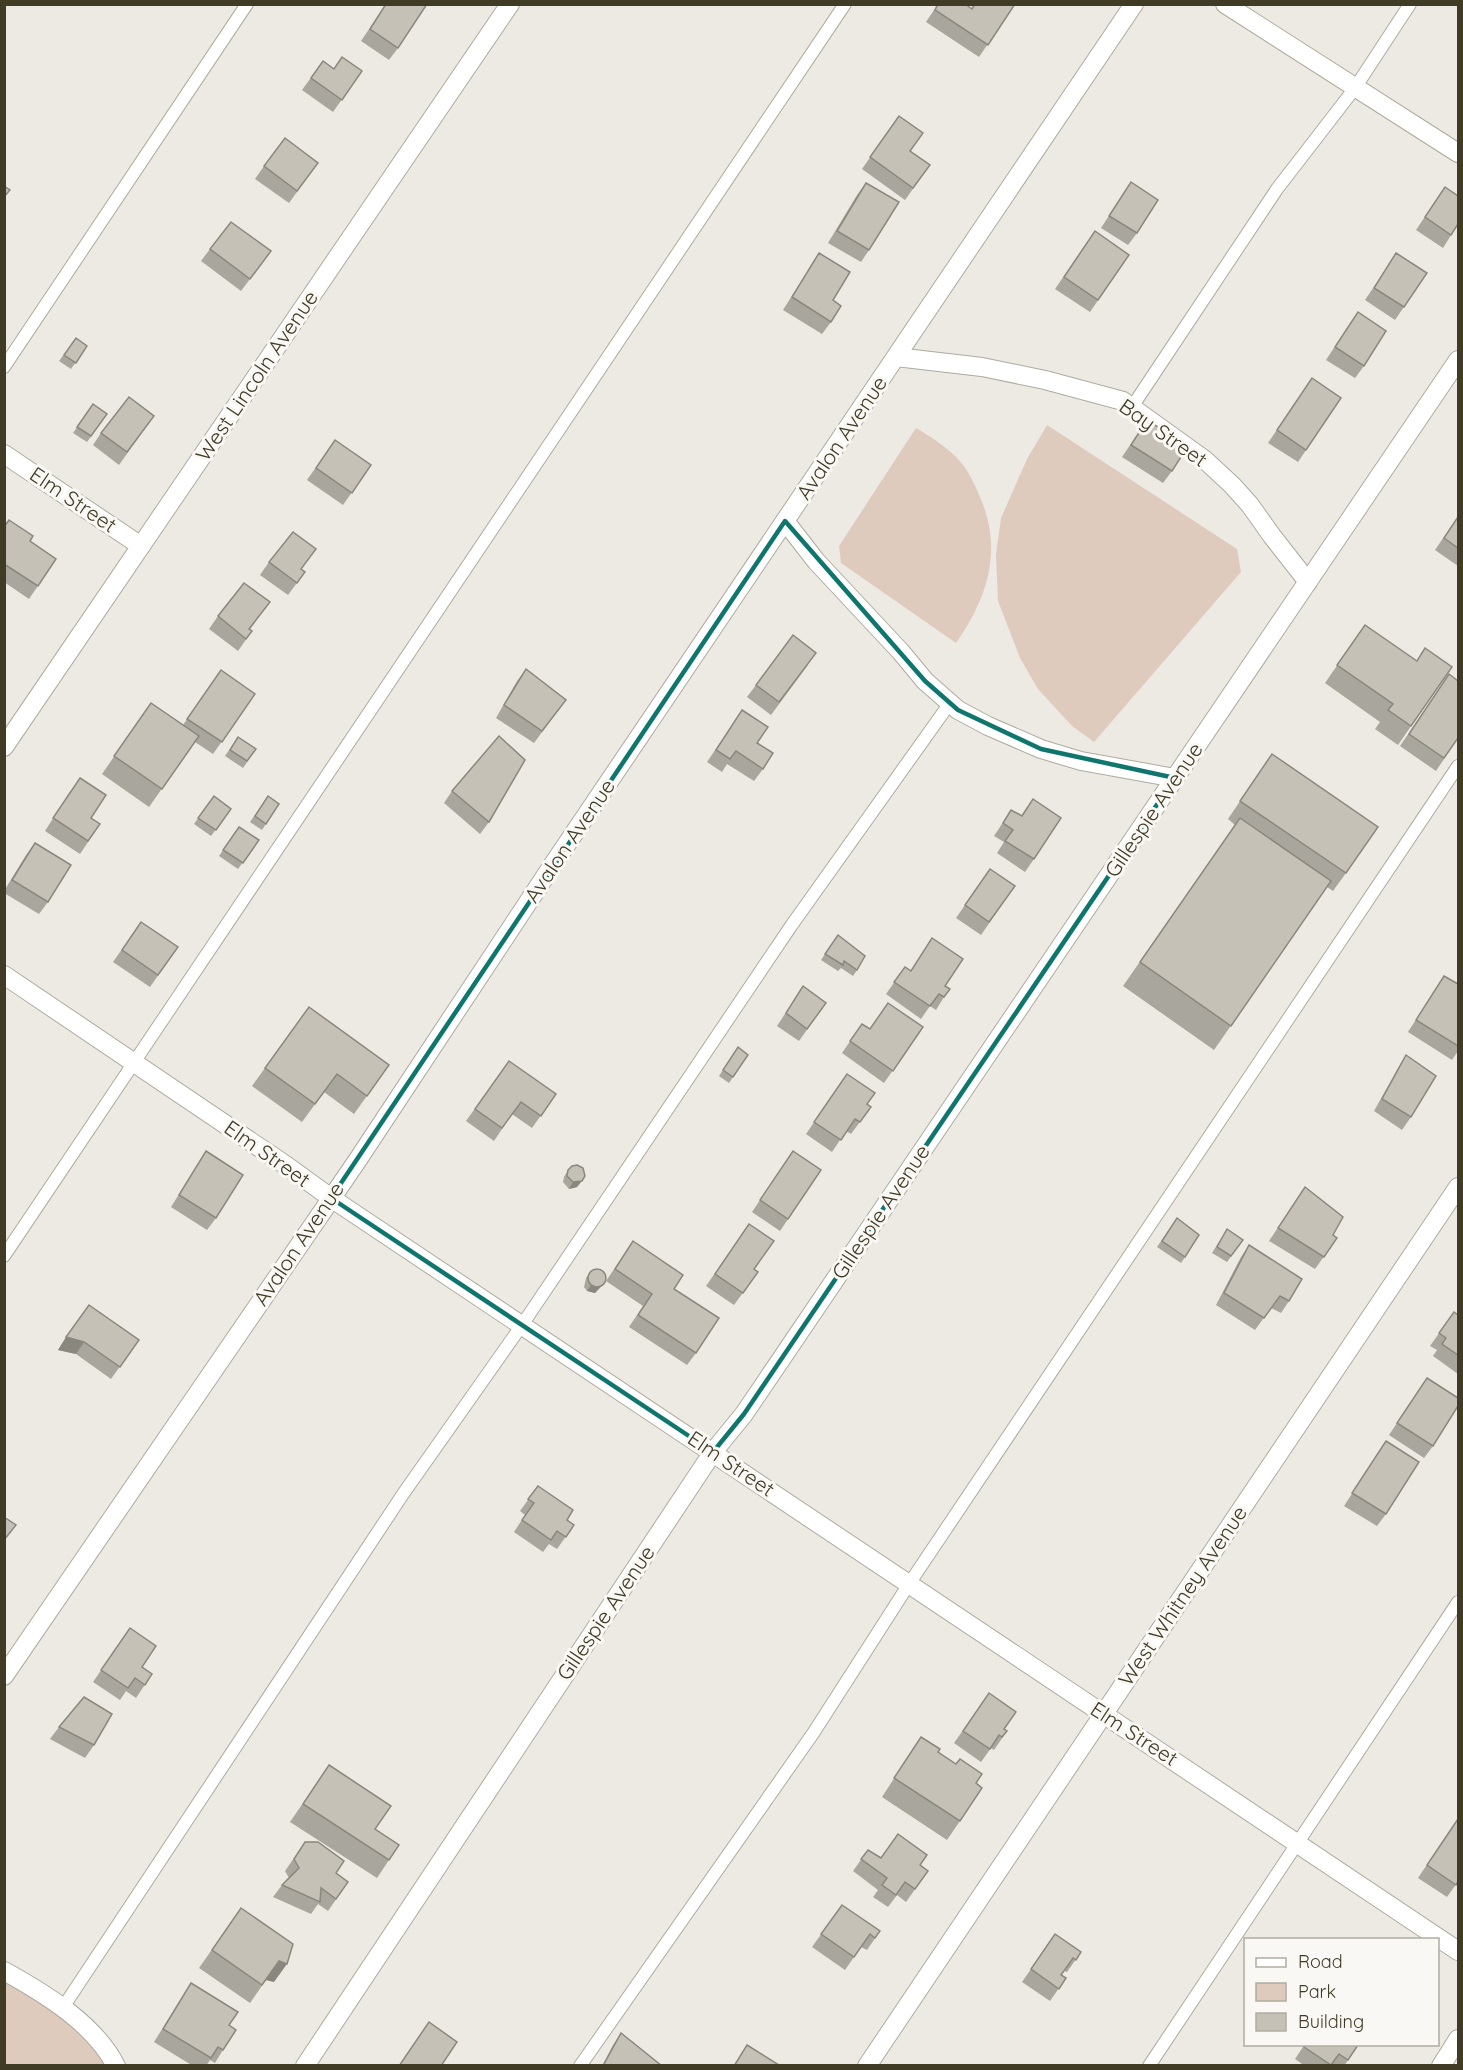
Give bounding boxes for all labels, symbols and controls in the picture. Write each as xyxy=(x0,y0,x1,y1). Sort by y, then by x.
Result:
street label: West Lincoln Avenue xyxy=(189,285,323,466)
street label: Avalon Avenue xyxy=(790,371,892,504)
street label: Bay Street xyxy=(1115,392,1213,472)
street label: Elm Street xyxy=(25,461,122,538)
street label: Gillespie Avenue xyxy=(1099,737,1208,882)
street label: Avalon Avenue xyxy=(518,774,620,907)
street label: Elm Street xyxy=(220,1114,316,1192)
street label: Gillespie Avenue xyxy=(826,1139,935,1284)
street label: Avalon Avenue xyxy=(247,1177,349,1310)
street label: Elm Street xyxy=(683,1425,780,1502)
street label: West Whitney Avenue xyxy=(1112,1500,1252,1690)
street label: Gillespie Avenue xyxy=(551,1540,660,1685)
street label: Elm Street xyxy=(1086,1695,1183,1771)
legend xyxy=(1244,1938,1439,2046)
text: Road xyxy=(1298,1950,1343,1973)
text: Park xyxy=(1298,1980,1336,2003)
text: Building xyxy=(1298,2010,1364,2033)

